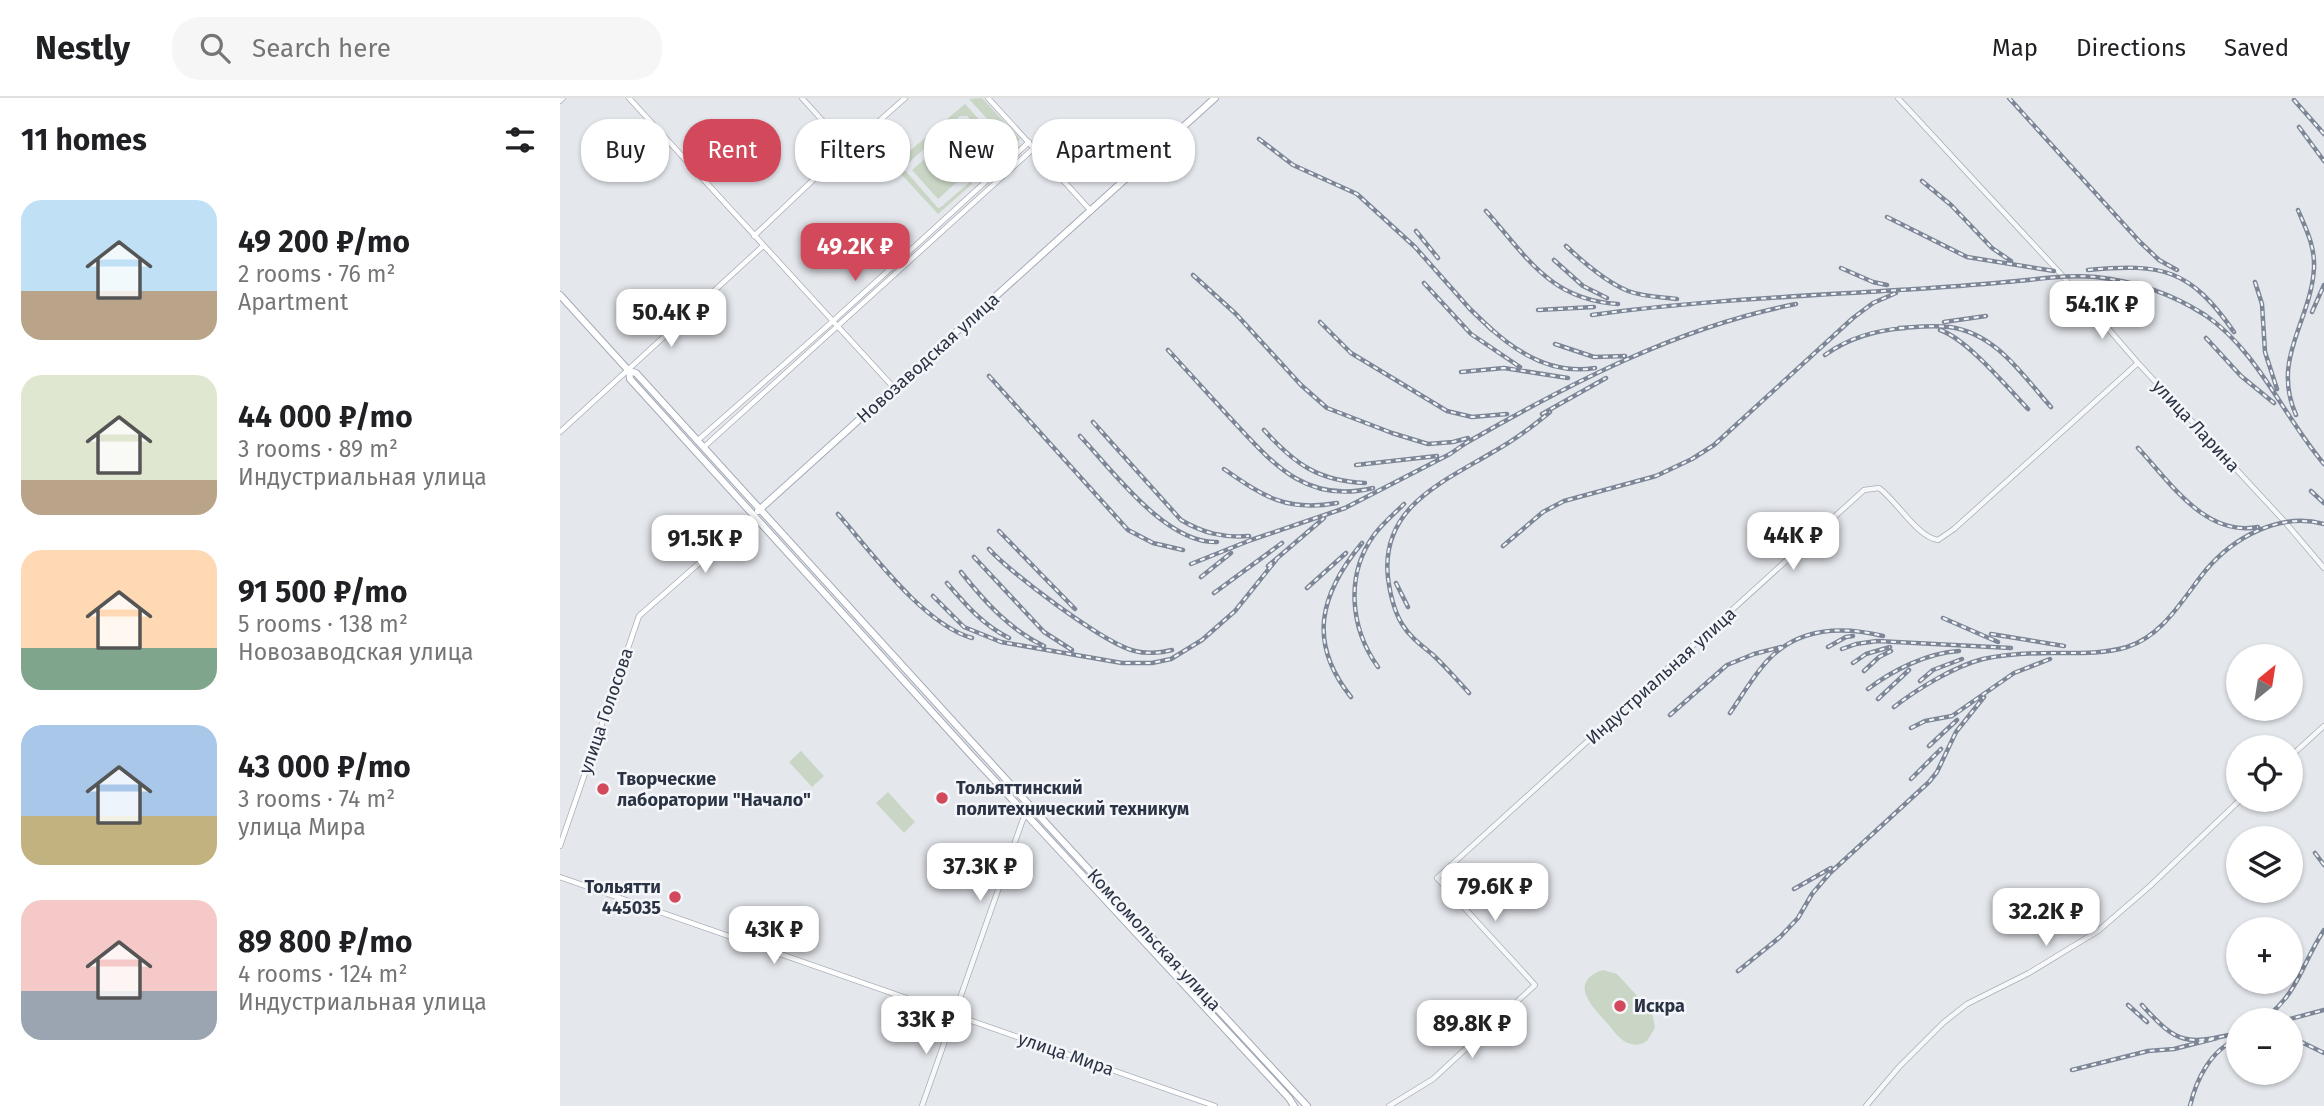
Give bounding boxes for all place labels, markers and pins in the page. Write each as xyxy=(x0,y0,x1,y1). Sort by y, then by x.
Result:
pin: 49.2K ₽ xyxy=(790,223,920,283)
pin: 54.1K ₽ xyxy=(2037,282,2167,341)
pin: 50.4K ₽ xyxy=(606,289,736,349)
pin: 44K ₽ xyxy=(1744,512,1842,572)
pin: 91.5K ₽ xyxy=(640,516,770,575)
place label: Творческие лаборатории "Начало" xyxy=(617,768,811,811)
place label: Тольяттинский политехнический техникум xyxy=(956,777,1189,820)
marker: Творческие лаборатории "Начало" xyxy=(595,781,611,797)
marker: Тольяттинский политехнический техникум xyxy=(934,790,950,806)
pin: 37.3K ₽ xyxy=(915,844,1045,903)
pin: 79.6K ₽ xyxy=(1430,864,1560,923)
place label: Тольятти 445035 xyxy=(585,876,661,919)
pin: 32.2K ₽ xyxy=(1981,888,2111,948)
marker: Тольятти 445035 xyxy=(667,889,683,905)
pin: 43K ₽ xyxy=(725,906,823,966)
place label: Искра xyxy=(1634,995,1685,1017)
pin: 33K ₽ xyxy=(877,996,975,1056)
marker: Искра xyxy=(1612,998,1628,1014)
pin: 89.8K ₽ xyxy=(1407,1000,1537,1060)

